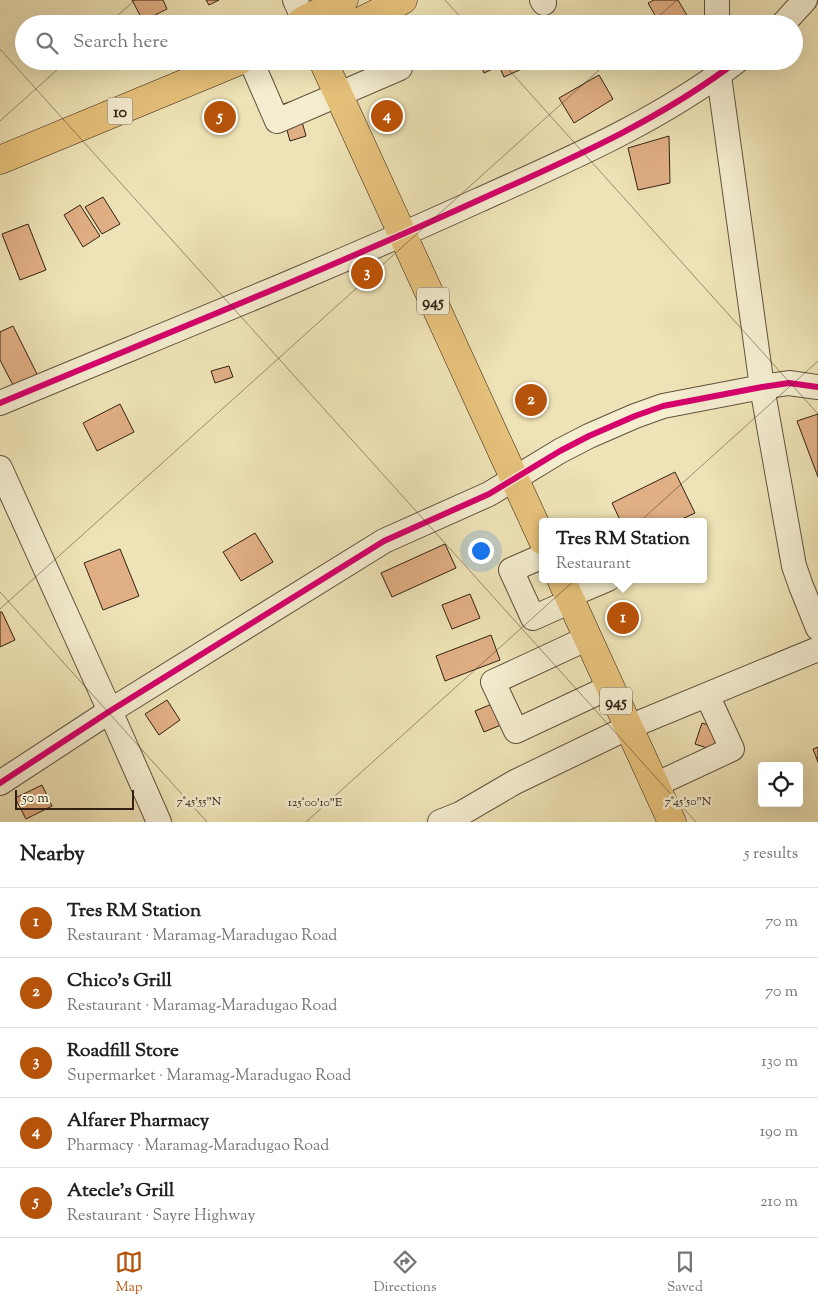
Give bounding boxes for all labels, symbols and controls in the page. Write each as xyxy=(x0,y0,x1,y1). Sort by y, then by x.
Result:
search box xyxy=(15,15,803,70)
icon: search xyxy=(33,29,61,57)
text: Search here xyxy=(73,29,168,56)
pin: 4 xyxy=(371,97,403,135)
road number: 10 xyxy=(108,98,132,124)
pin: 5 xyxy=(204,98,236,136)
pin: 3 xyxy=(351,254,383,292)
road number: 945 xyxy=(417,288,449,314)
pin: 2 xyxy=(515,381,547,419)
popup xyxy=(539,518,707,583)
text: Tres RM Station xyxy=(556,526,690,553)
your location xyxy=(468,538,494,564)
text: Restaurant xyxy=(556,553,631,576)
pin: 1 xyxy=(607,599,639,637)
road number: 945 xyxy=(600,688,632,714)
map controls xyxy=(758,762,803,807)
button: locate xyxy=(758,762,803,807)
scale bar xyxy=(15,787,134,810)
text: 50 m xyxy=(22,789,49,809)
text: 7°45'55"N xyxy=(177,793,222,811)
text: 7°45'50"N xyxy=(665,793,712,811)
text: 125°00'10"E xyxy=(288,794,343,812)
text: Nearby xyxy=(20,840,85,870)
text: 5 results xyxy=(744,843,798,866)
text: Tres RM Station xyxy=(67,898,201,925)
text: 1 xyxy=(33,911,39,934)
text: 70 m xyxy=(765,911,798,934)
text: Restaurant · Maramag-Maradugao Road xyxy=(67,925,337,948)
text: Chico's Grill xyxy=(67,968,172,995)
text: 2 xyxy=(32,981,40,1004)
text: 70 m xyxy=(765,981,798,1004)
text: Restaurant · Maramag-Maradugao Road xyxy=(67,995,337,1018)
text: Roadfill Store xyxy=(67,1038,179,1065)
text: 3 xyxy=(33,1051,39,1074)
text: 130 m xyxy=(761,1051,798,1074)
text: Supermarket · Maramag-Maradugao Road xyxy=(67,1065,351,1088)
text: Alfarer Pharmacy xyxy=(67,1108,209,1135)
text: 4 xyxy=(32,1121,40,1144)
text: 190 m xyxy=(760,1121,798,1144)
text: Pharmacy · Maramag-Maradugao Road xyxy=(67,1135,329,1158)
text: Atecle's Grill xyxy=(67,1178,174,1205)
text: 5 xyxy=(33,1191,39,1214)
text: 210 m xyxy=(760,1191,798,1214)
text: Restaurant · Sayre Highway xyxy=(67,1205,255,1228)
tab: Map xyxy=(115,1248,143,1298)
tab: Directions xyxy=(373,1248,437,1298)
tab: Saved xyxy=(667,1248,703,1298)

